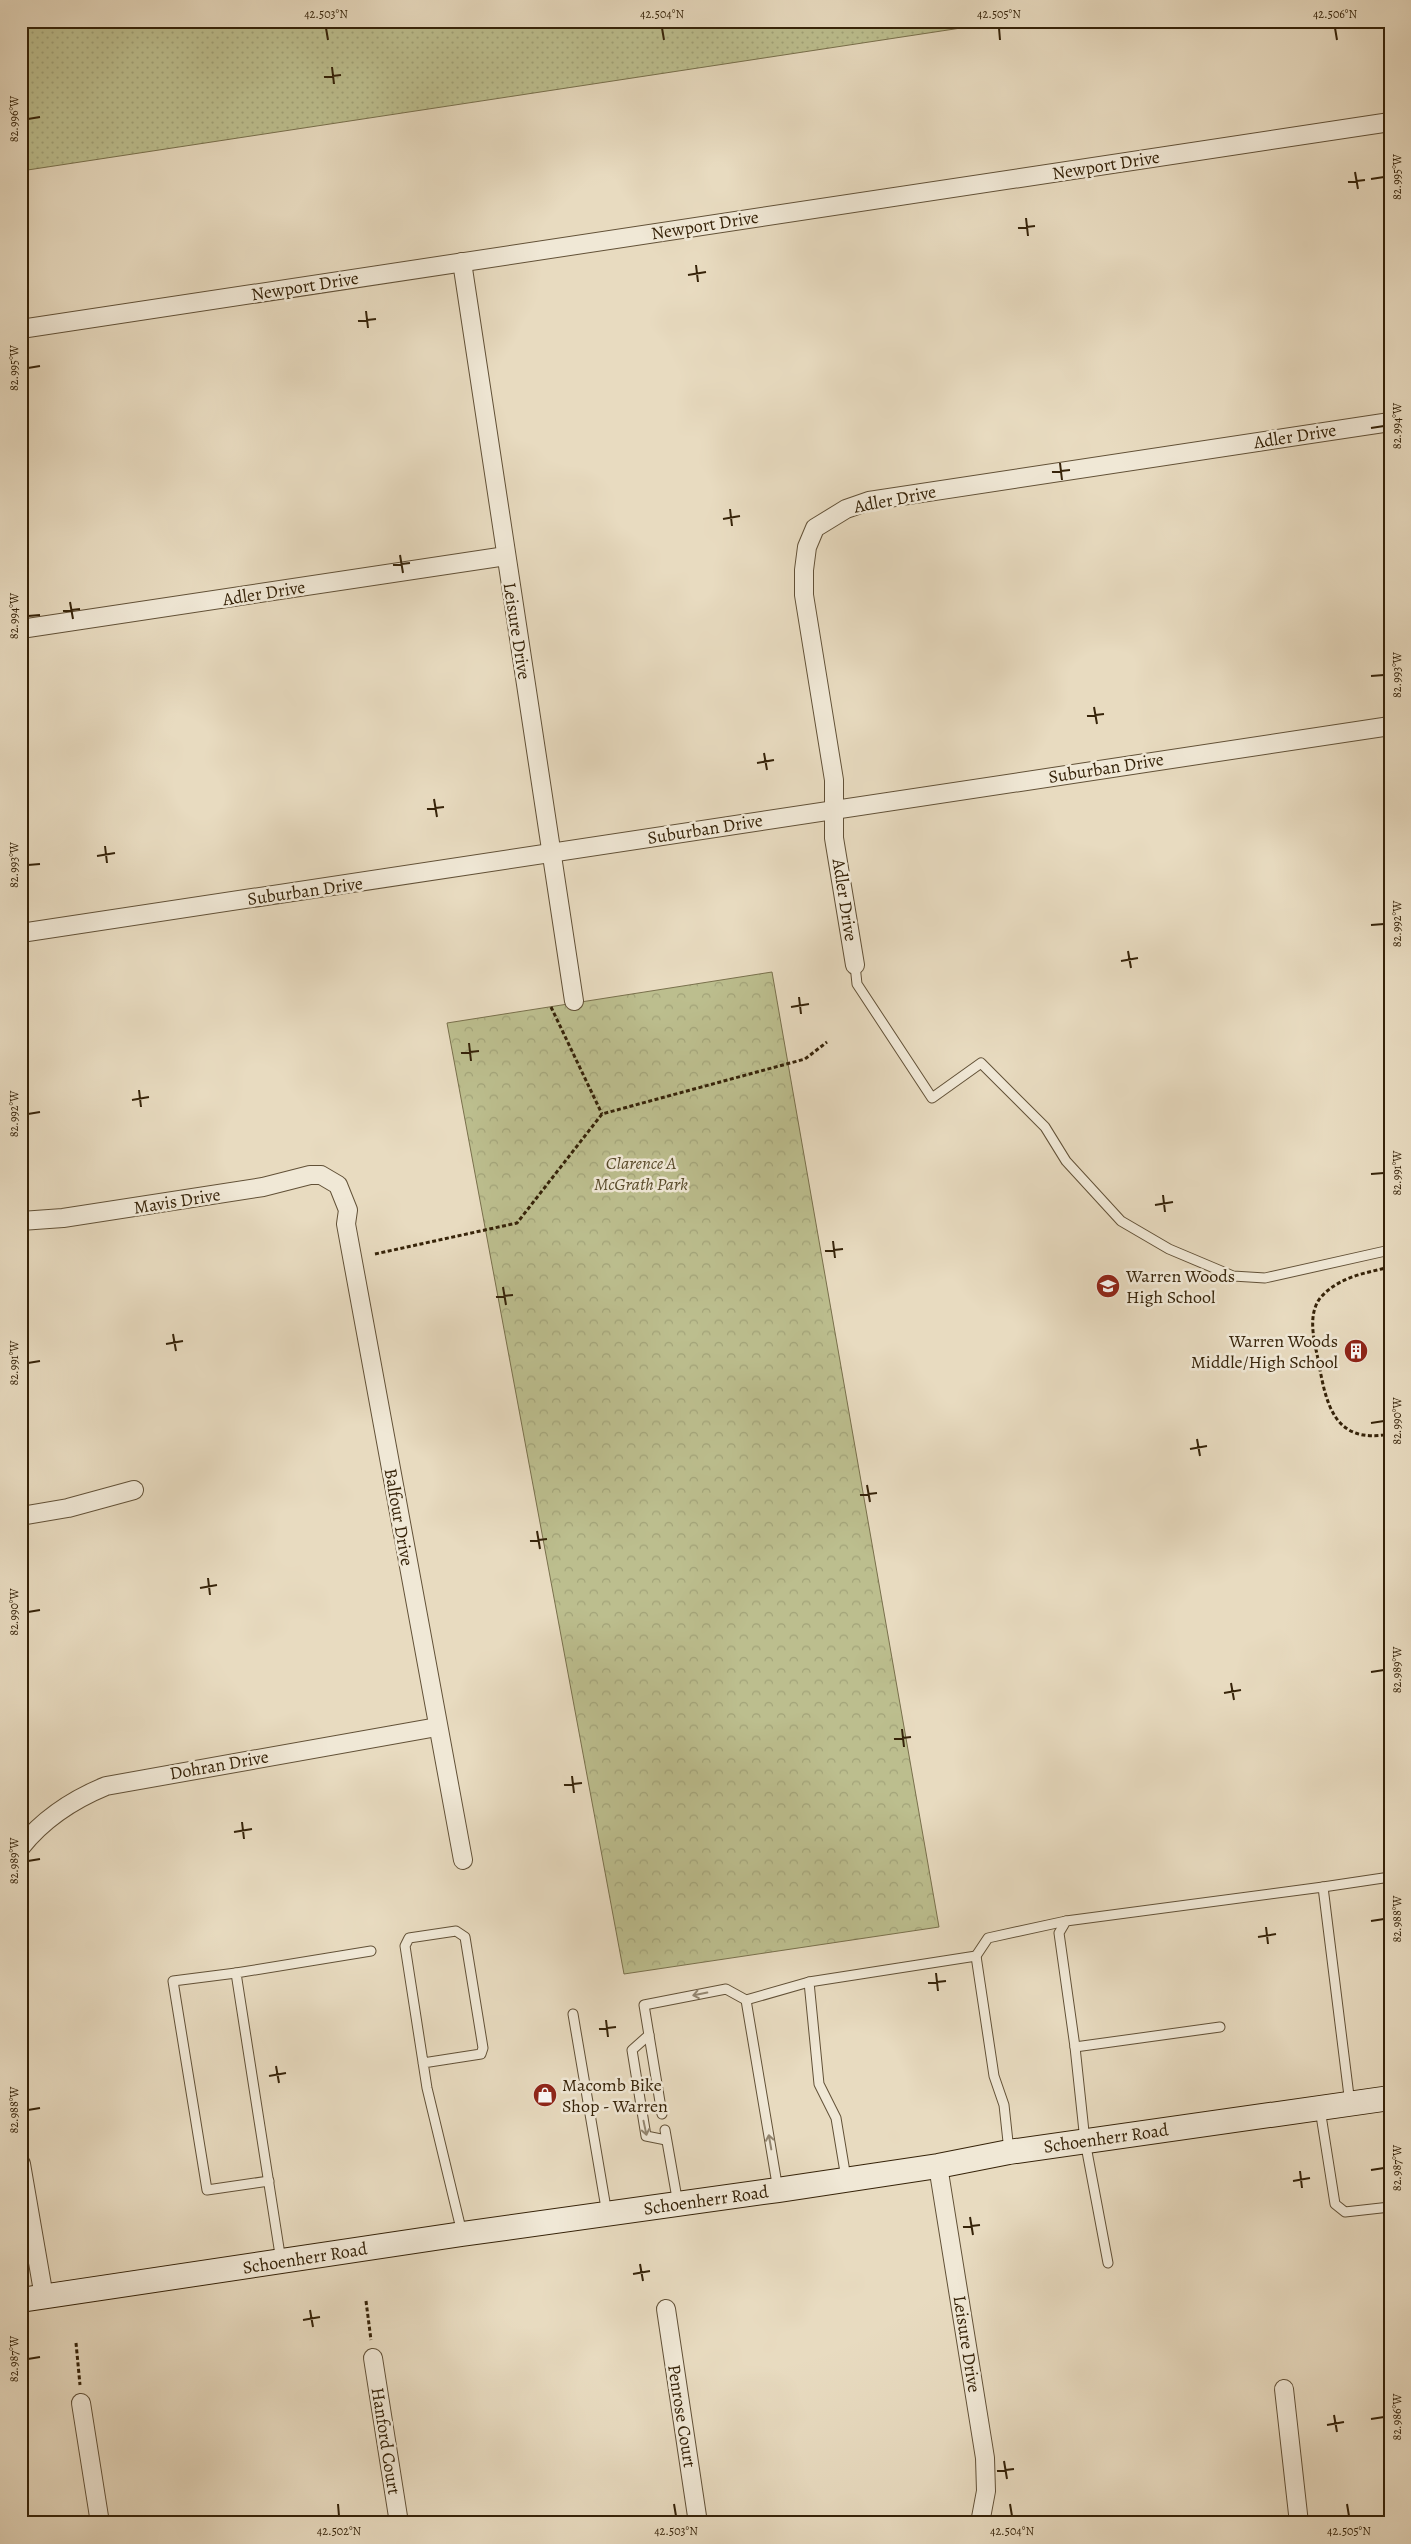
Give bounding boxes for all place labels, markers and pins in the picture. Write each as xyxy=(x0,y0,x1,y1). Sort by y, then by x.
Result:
place label: Warren Woods High School xyxy=(1125,1264,1235,1309)
school or university icon: Warren Woods High School xyxy=(1095,1273,1121,1299)
place label: Warren Woods Middle/High School xyxy=(1191,1329,1339,1374)
building icon: Warren Woods Middle/High School xyxy=(1343,1338,1369,1364)
place label: Macomb Bike Shop - Warren xyxy=(562,2073,668,2118)
shop icon: Macomb Bike Shop - Warren xyxy=(532,2082,558,2108)

